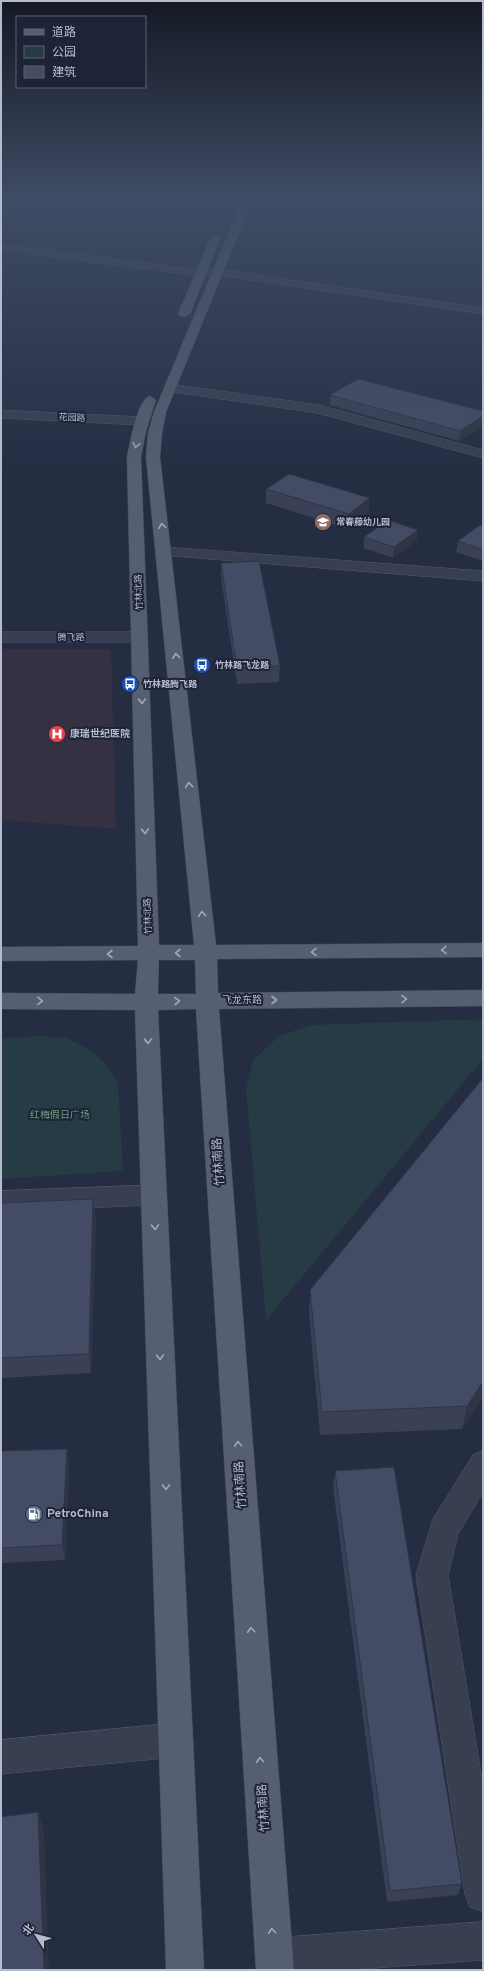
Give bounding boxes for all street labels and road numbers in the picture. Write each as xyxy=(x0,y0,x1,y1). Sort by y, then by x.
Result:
street label: 花园路 xyxy=(58,412,86,424)
street label: 竹林北路 xyxy=(133,574,145,610)
street label: 腾飞路 xyxy=(57,632,85,643)
street label: 竹林北路 xyxy=(142,898,154,934)
street label: 飞龙东路 xyxy=(222,994,262,1007)
street label: 竹林南路 xyxy=(209,1137,229,1187)
street label: 竹林南路 xyxy=(231,1460,251,1510)
street label: 竹林南路 xyxy=(254,1783,274,1833)

